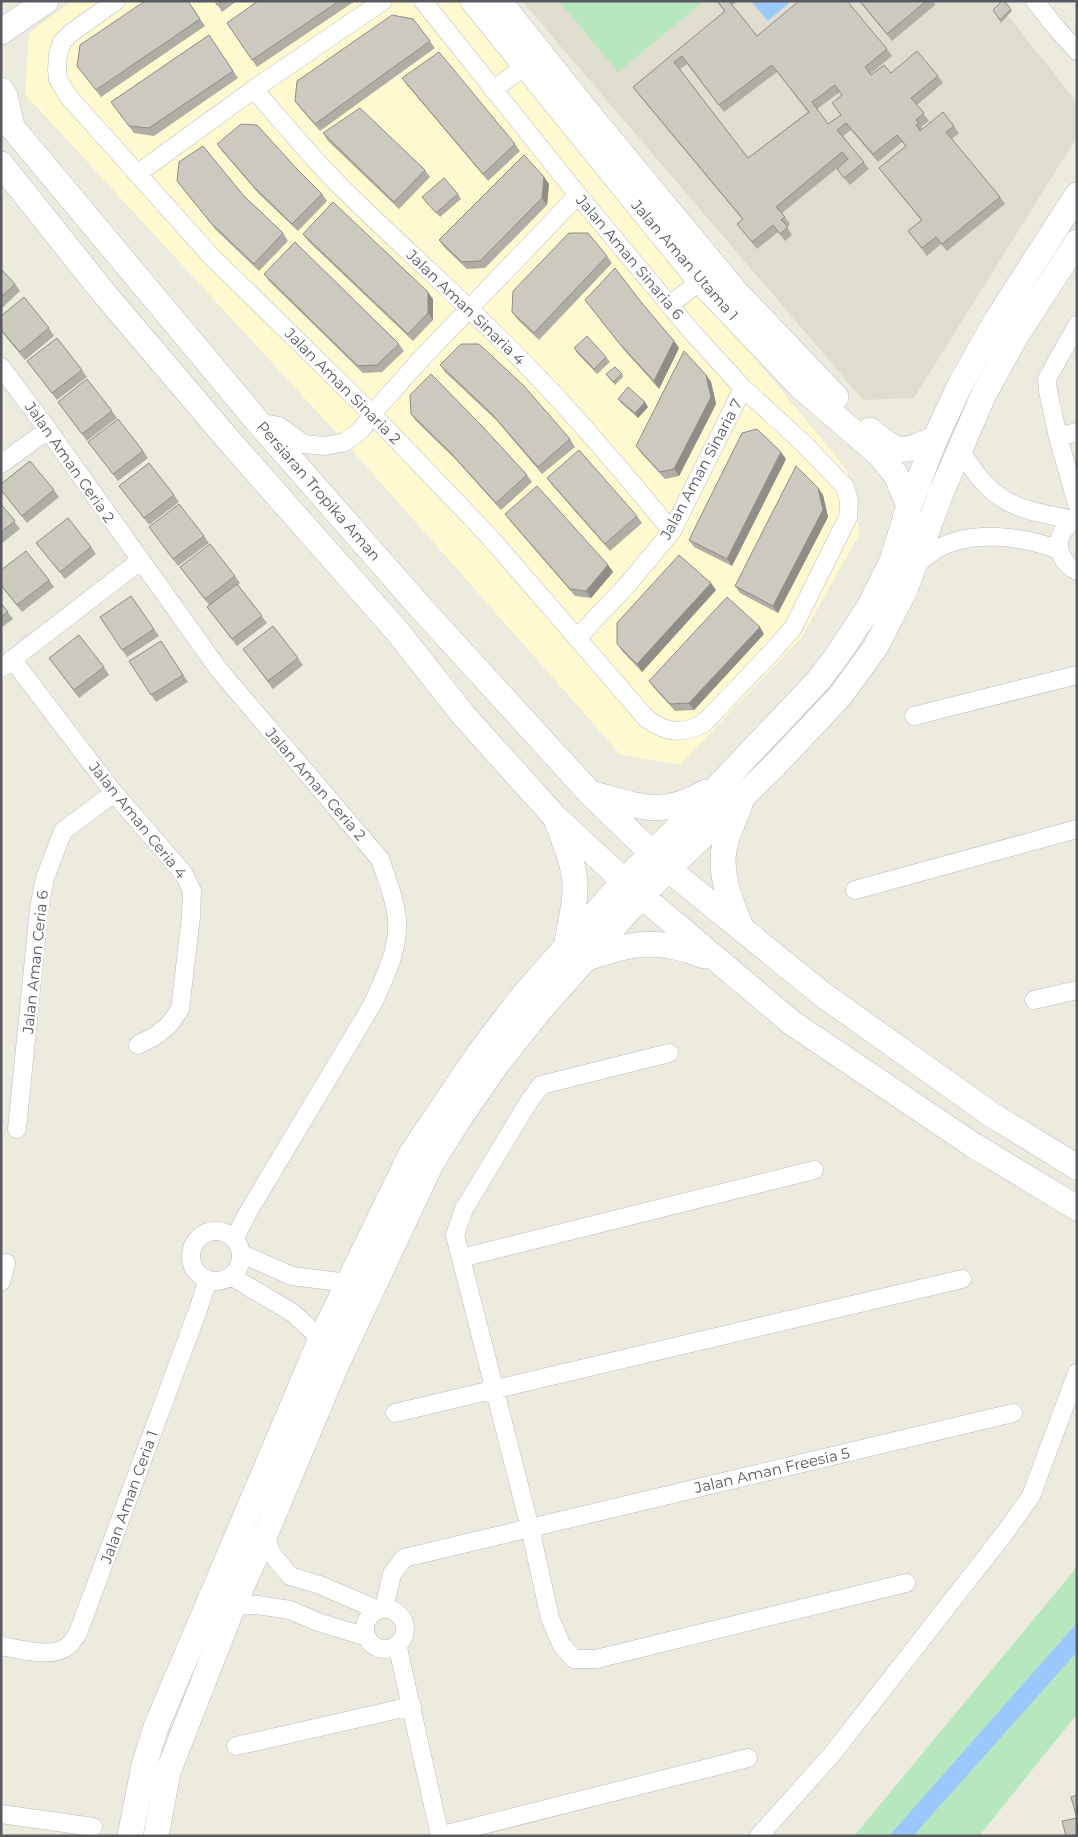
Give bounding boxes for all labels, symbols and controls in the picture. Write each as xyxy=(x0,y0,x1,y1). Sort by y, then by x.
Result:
street label: Jalan Aman Sinaria 6 xyxy=(572,190,688,323)
street label: Jalan Aman Utama 1 xyxy=(627,195,743,324)
street label: Jalan Aman Sinaria 4 xyxy=(402,245,529,369)
street label: Jalan Aman Sinaria 2 xyxy=(280,323,405,448)
street label: Jalan Aman Sinaria 7 xyxy=(655,395,746,544)
street label: Jalan Aman Ceria 2 xyxy=(20,397,119,526)
street label: Persiaran Tropika Aman xyxy=(253,417,385,565)
street label: Jalan Aman Ceria 2 xyxy=(261,723,370,844)
street label: Jalan Aman Ceria 4 xyxy=(84,757,191,882)
street label: Jalan Aman Ceria 6 xyxy=(18,889,52,1036)
street label: Jalan Aman Ceria 1 xyxy=(96,1428,162,1567)
street label: Jalan Aman Freesia 5 xyxy=(692,1443,852,1497)

